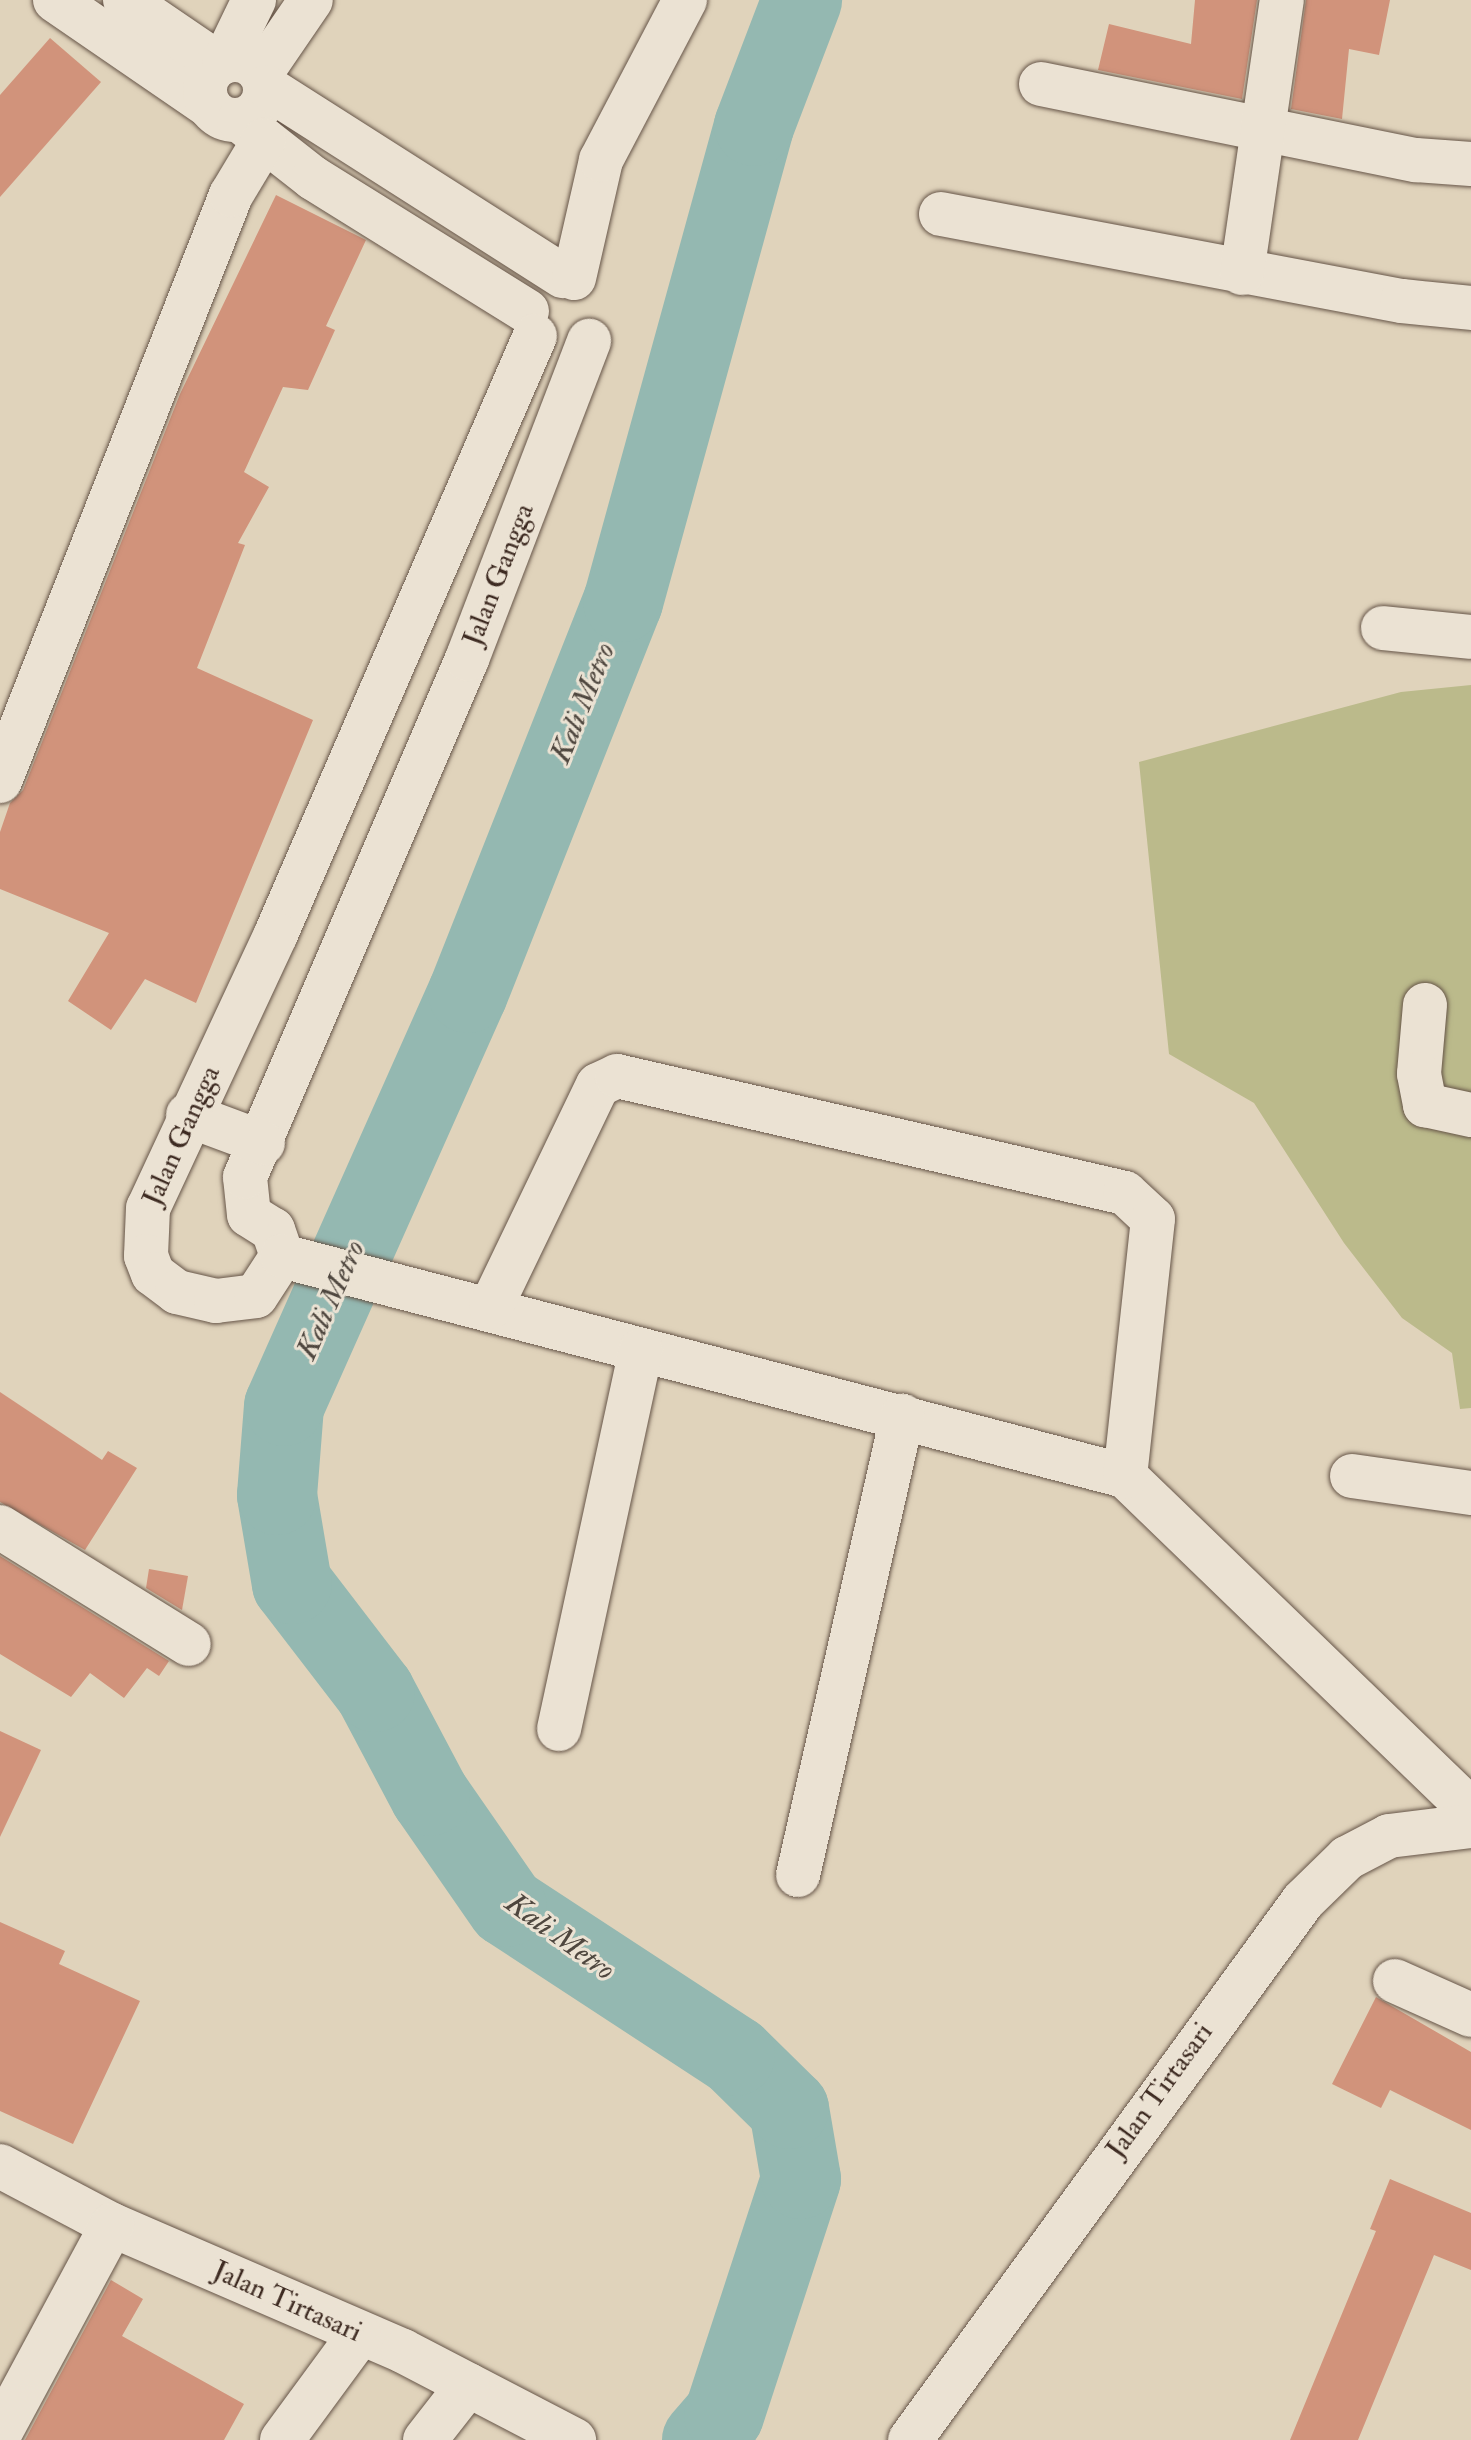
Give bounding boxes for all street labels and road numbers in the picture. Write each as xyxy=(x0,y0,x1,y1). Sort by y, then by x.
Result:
street label: Jalan Gangga xyxy=(456,499,542,651)
street label: Jalan Gangga xyxy=(136,1061,228,1211)
street label: Jalan Tirtasari xyxy=(1100,2017,1220,2165)
street label: Jalan Tirtasari xyxy=(207,2254,367,2350)

